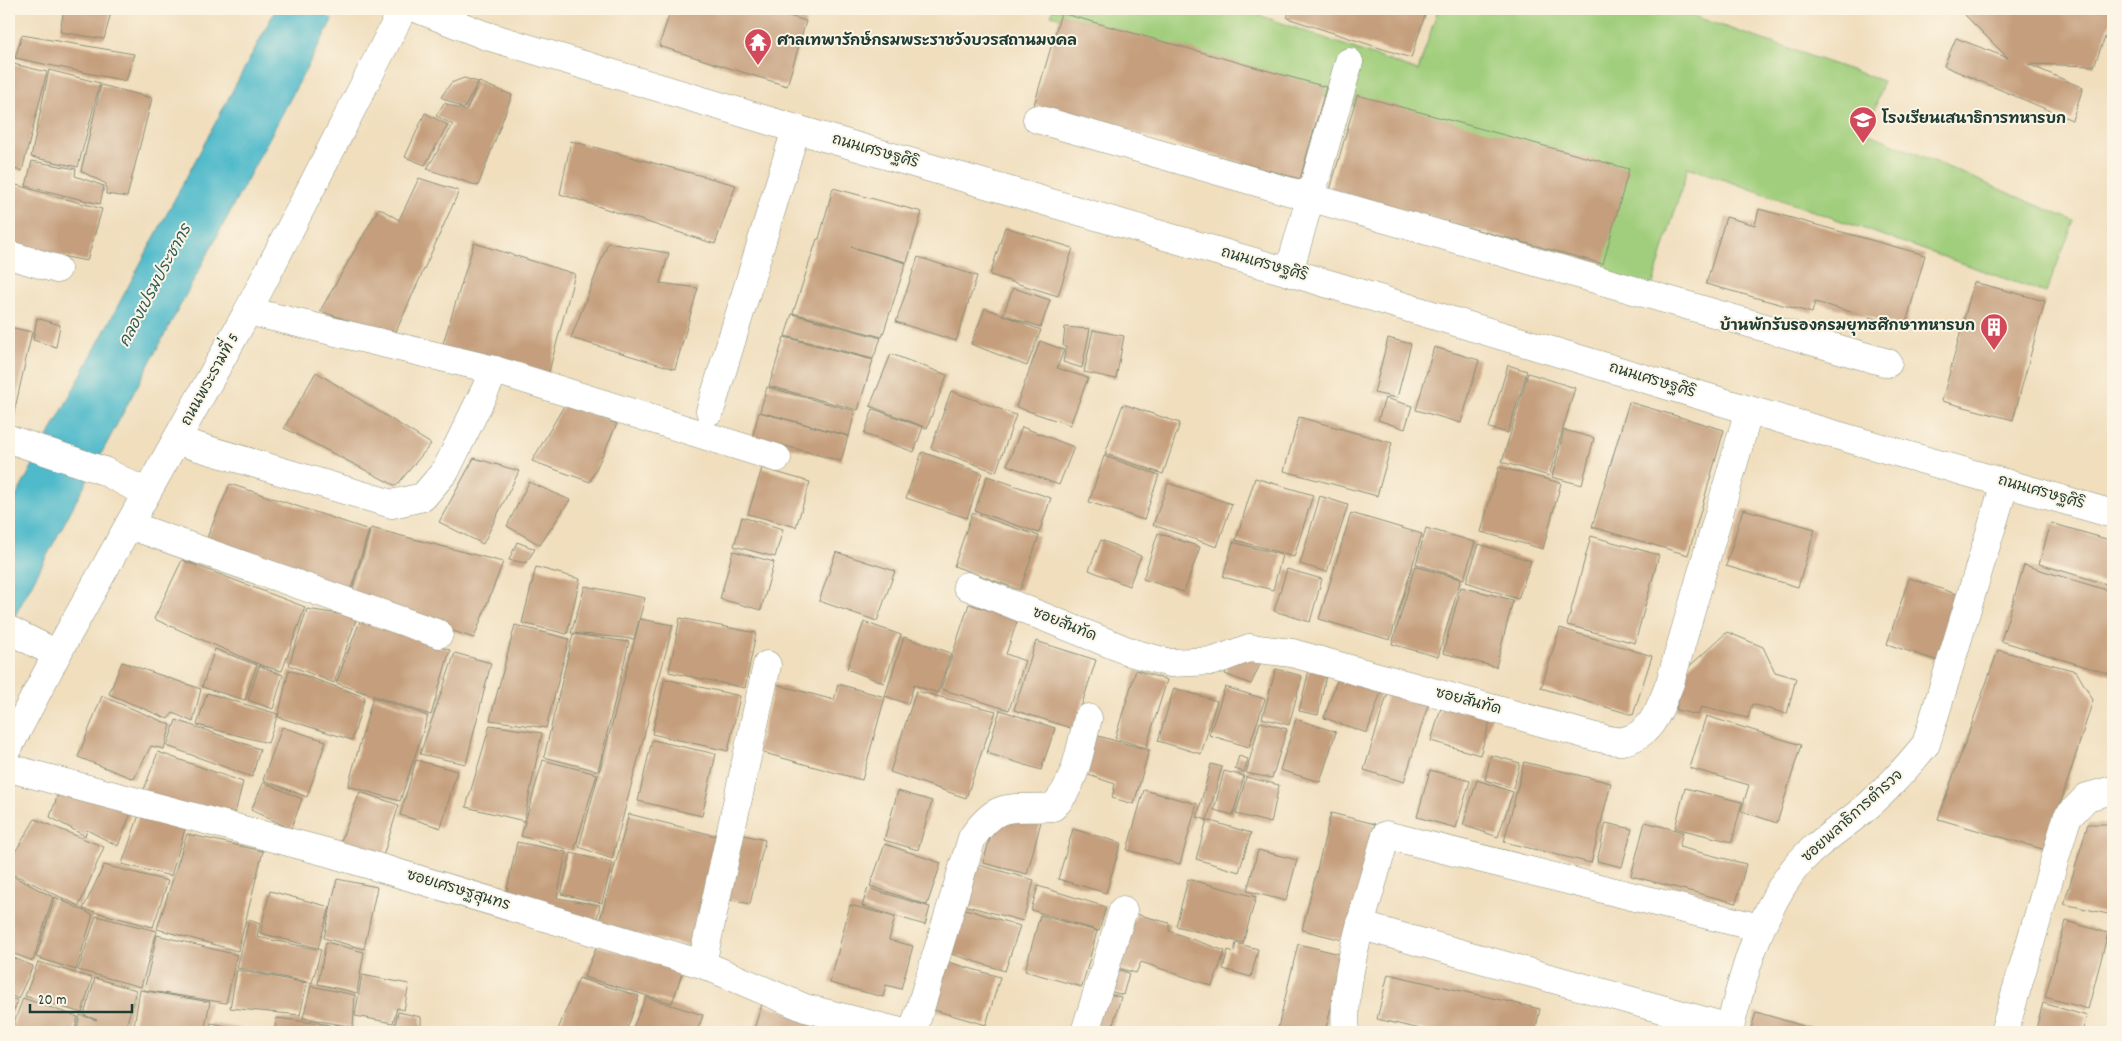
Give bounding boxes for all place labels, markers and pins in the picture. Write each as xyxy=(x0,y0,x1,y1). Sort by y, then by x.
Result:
temple icon: ศาลเทพารักษ์กรมพระราชวังบวรสถานมงคล xyxy=(743,27,773,66)
place label: ศาลเทพารักษ์กรมพระราชวังบวรสถานมงคล xyxy=(777,30,1077,53)
school or university icon: โรงเรียนเสนาธิการทหารบก xyxy=(1848,105,1878,144)
place label: โรงเรียนเสนาธิการทหารบก xyxy=(1881,108,2066,131)
building icon: บ้านพักรับรองกรมยุทธศึกษาทหารบก xyxy=(1979,312,2009,351)
place label: บ้านพักรับรองกรมยุทธศึกษาทหารบก xyxy=(1720,315,1975,338)

